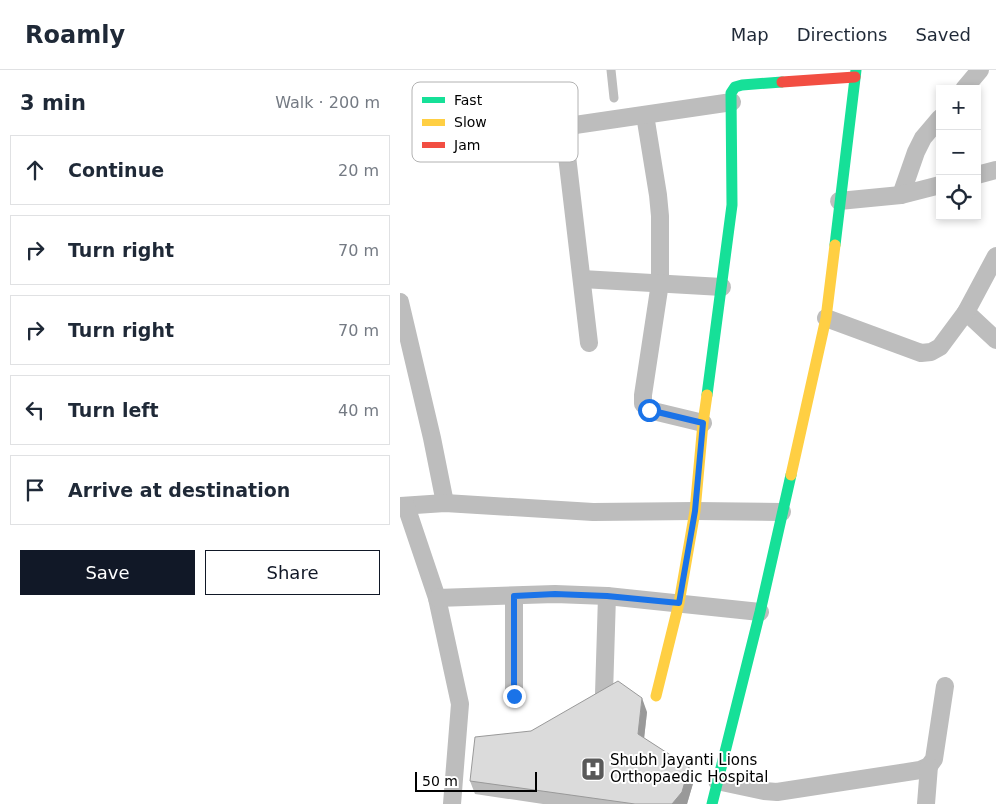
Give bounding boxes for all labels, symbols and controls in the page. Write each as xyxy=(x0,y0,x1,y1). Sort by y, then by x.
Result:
text: Roamly xyxy=(25,21,125,49)
text: Map xyxy=(731,24,769,45)
text: Directions xyxy=(797,24,887,45)
text: Saved xyxy=(915,24,971,45)
legend xyxy=(412,82,578,162)
map controls xyxy=(936,85,981,220)
button: + xyxy=(936,85,981,130)
text: 3 min xyxy=(20,91,86,115)
text: Fast xyxy=(454,92,483,108)
text: Walk · 200 m xyxy=(275,93,380,112)
text: Slow xyxy=(454,114,487,130)
button: − xyxy=(936,130,981,175)
text: Jam xyxy=(453,137,480,153)
icon: ahead xyxy=(21,156,49,184)
text: Continue xyxy=(68,159,164,181)
text: 20 m xyxy=(338,161,379,180)
button: locate xyxy=(936,175,981,220)
icon: right xyxy=(21,236,49,264)
text: Turn right xyxy=(68,239,174,261)
text: 70 m xyxy=(338,241,379,260)
icon: right xyxy=(21,316,49,344)
text: Turn right xyxy=(68,319,174,341)
text: 70 m xyxy=(338,321,379,340)
icon: left xyxy=(21,396,49,424)
text: Turn left xyxy=(68,399,159,421)
route start xyxy=(638,399,661,422)
text: 40 m xyxy=(338,401,379,420)
icon: arrive xyxy=(21,476,49,504)
text: Arrive at destination xyxy=(68,479,290,501)
button: Save xyxy=(20,550,195,595)
button: Share xyxy=(205,550,380,595)
route end xyxy=(503,685,526,708)
place label: Shubh Jayanti Lions Orthopaedic Hospital xyxy=(610,751,768,786)
hospital icon: Shubh Jayanti Lions Orthopaedic Hospital xyxy=(580,756,606,782)
scale bar xyxy=(415,769,538,792)
text: 50 m xyxy=(422,773,458,789)

